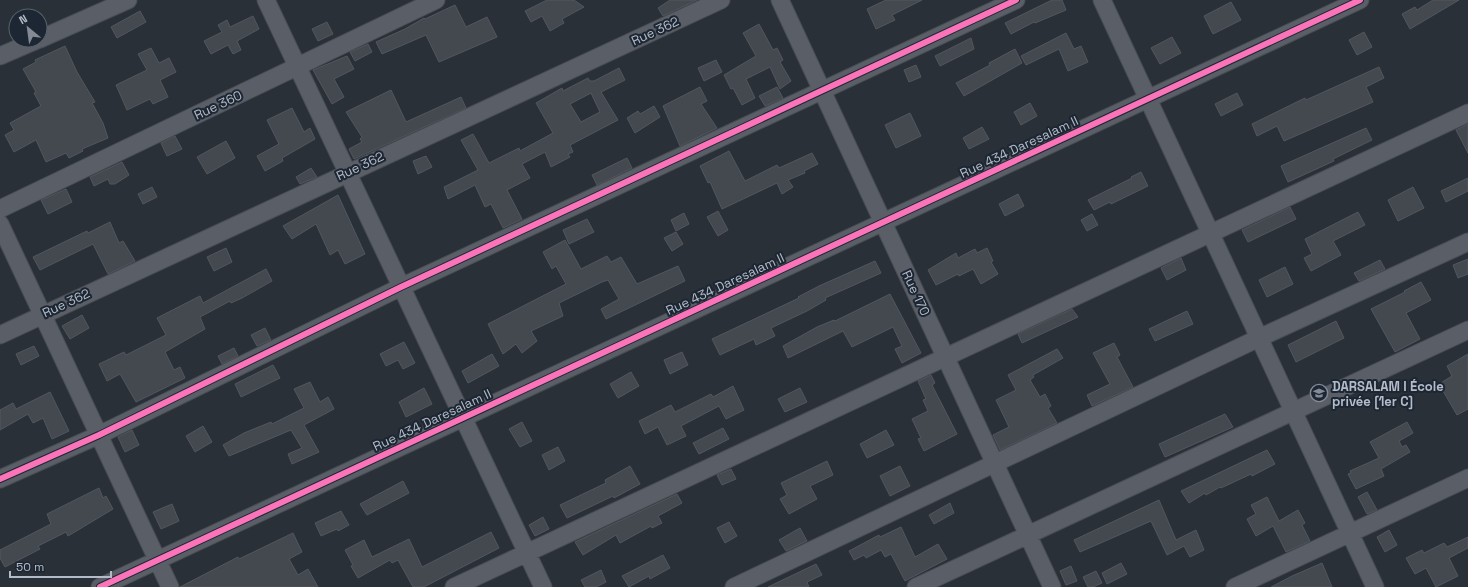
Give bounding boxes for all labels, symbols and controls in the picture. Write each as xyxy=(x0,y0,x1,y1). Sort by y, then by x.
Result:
north arrow xyxy=(8,8,48,48)
text: N xyxy=(17,11,30,27)
street label: Rue 362 xyxy=(628,12,682,49)
street label: Rue 360 xyxy=(191,86,245,124)
street label: Rue 434 Daresalam II xyxy=(957,112,1081,182)
street label: Rue 362 xyxy=(333,147,387,184)
street label: Rue 434 Daresalam II xyxy=(663,249,787,319)
street label: Rue 170 xyxy=(898,268,934,318)
street label: Rue 362 xyxy=(39,284,93,321)
place label: DARSALAM I École privée [1er C] xyxy=(1332,378,1444,410)
school or university icon: DARSALAM I École privée [1er C] xyxy=(1309,383,1329,403)
street label: Rue 434 Daresalam II xyxy=(370,385,494,455)
scale bar xyxy=(10,553,111,579)
text: 50 m xyxy=(16,559,44,575)

